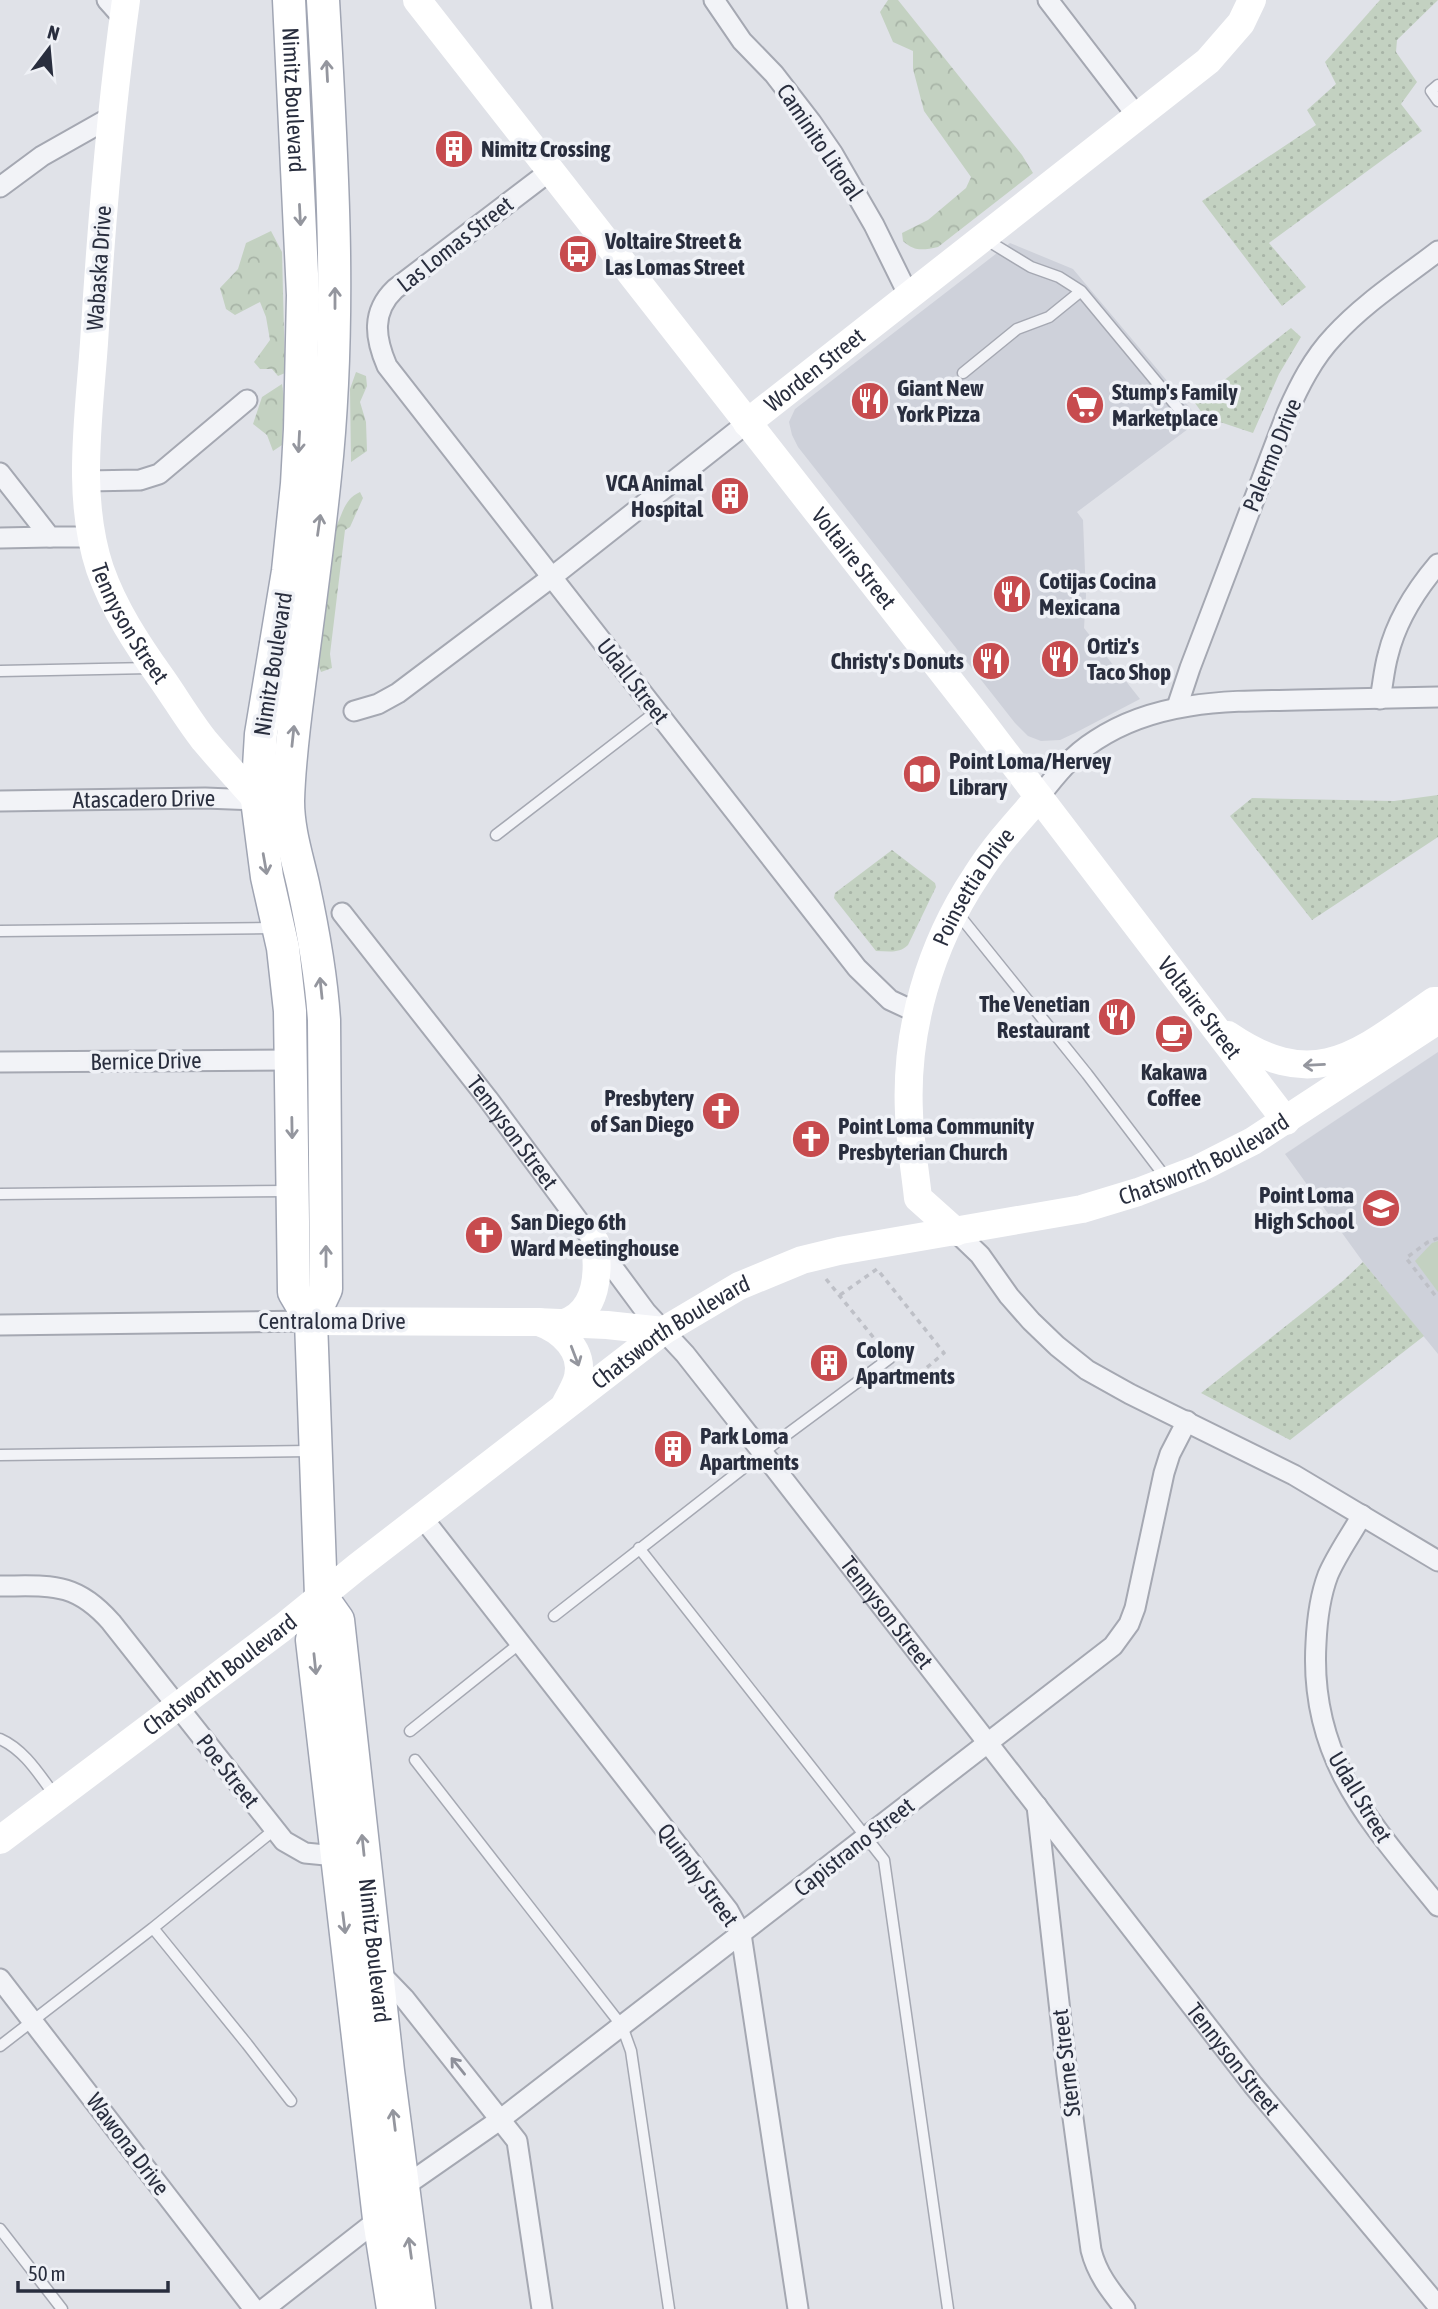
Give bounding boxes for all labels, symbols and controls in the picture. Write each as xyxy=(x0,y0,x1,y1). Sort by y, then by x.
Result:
north arrow xyxy=(14,14,84,84)
text: N xyxy=(45,21,62,45)
street label: Nimitz Boulevard xyxy=(277,27,310,173)
one-way arrow xyxy=(320,60,333,83)
street label: Caminito Litoral xyxy=(772,79,868,205)
building icon: Nimitz Crossing xyxy=(433,128,475,170)
place label: Nimitz Crossing xyxy=(481,136,610,162)
street label: Las Lomas Street xyxy=(392,191,518,297)
one-way arrow xyxy=(293,203,306,226)
street label: Wabaska Drive xyxy=(82,205,116,331)
place label: Voltaire Street & Las Lomas Street xyxy=(604,228,745,280)
bus stop icon: Voltaire Street & Las Lomas Street xyxy=(557,233,599,275)
one-way arrow xyxy=(328,287,342,310)
street label: Worden Street xyxy=(760,323,870,417)
place label: Giant New York Pizza xyxy=(896,375,984,427)
place label: Stump's Family Marketplace xyxy=(1112,379,1238,431)
restaurant icon: Giant New York Pizza xyxy=(849,380,891,422)
supermarket icon: Stump's Family Marketplace xyxy=(1064,384,1106,426)
street label: Palermo Drive xyxy=(1238,395,1306,515)
one-way arrow xyxy=(293,431,306,454)
place label: VCA Animal Hospital xyxy=(605,470,704,522)
building icon: VCA Animal Hospital xyxy=(709,475,751,517)
street label: Voltaire Street xyxy=(806,503,901,614)
one-way arrow xyxy=(312,514,325,537)
street label: Tennyson Street xyxy=(86,560,174,689)
place label: Cotijas Cocina Mexicana xyxy=(1039,568,1156,620)
restaurant icon: Cotijas Cocina Mexicana xyxy=(991,573,1033,615)
street label: Nimitz Boulevard xyxy=(249,590,297,738)
street label: Udall Street xyxy=(592,633,674,729)
place label: Ortiz's Taco Shop xyxy=(1087,633,1171,685)
restaurant icon: Ortiz's Taco Shop xyxy=(1039,638,1081,680)
restaurant icon: Christy's Donuts xyxy=(970,640,1012,682)
place label: Christy's Donuts xyxy=(830,648,964,674)
one-way arrow xyxy=(287,726,300,748)
place label: Point Loma/Hervey Library xyxy=(949,748,1112,800)
library icon: Point Loma/Hervey Library xyxy=(901,753,943,795)
street label: Atascadero Drive xyxy=(72,785,216,813)
street label: Poinsettia Drive xyxy=(927,823,1019,950)
one-way arrow xyxy=(259,852,272,875)
street label: Voltaire Street xyxy=(1153,952,1247,1064)
one-way arrow xyxy=(315,977,328,1000)
place label: The Venetian Restaurant xyxy=(979,991,1090,1043)
restaurant icon: The Venetian Restaurant xyxy=(1096,996,1138,1038)
cafe icon: Kakawa Coffee xyxy=(1153,1013,1195,1055)
street label: Bernice Drive xyxy=(90,1047,202,1075)
one-way arrow xyxy=(1303,1058,1326,1071)
place label: Kakawa Coffee xyxy=(1141,1059,1208,1111)
street label: Tennyson Street xyxy=(462,1071,563,1194)
place label: Presbytery of San Diego xyxy=(590,1085,695,1137)
church icon: Presbytery of San Diego xyxy=(700,1090,742,1132)
street label: Chatsworth Boulevard xyxy=(1116,1108,1294,1210)
place label: Point Loma Community Presbyterian Church xyxy=(838,1113,1035,1165)
one-way arrow xyxy=(286,1116,299,1139)
church icon: Point Loma Community Presbyterian Church xyxy=(790,1118,832,1160)
place label: Point Loma High School xyxy=(1254,1182,1355,1234)
school or university icon: Point Loma High School xyxy=(1360,1187,1402,1229)
place label: San Diego 6th Ward Meetinghouse xyxy=(510,1209,679,1261)
church icon: San Diego 6th Ward Meetinghouse xyxy=(463,1214,505,1256)
one-way arrow xyxy=(319,1245,333,1268)
street label: Chatsworth Boulevard xyxy=(586,1270,754,1394)
street label: Centraloma Drive xyxy=(258,1308,406,1334)
place label: Colony Apartments xyxy=(855,1337,955,1389)
building icon: Colony Apartments xyxy=(808,1342,850,1384)
one-way arrow xyxy=(569,1344,582,1366)
place label: Park Loma Apartments xyxy=(699,1423,799,1475)
building icon: Park Loma Apartments xyxy=(652,1428,694,1470)
street label: Tennyson Street xyxy=(835,1551,938,1674)
street label: Chatsworth Boulevard xyxy=(138,1609,302,1741)
one-way arrow xyxy=(308,1652,321,1674)
street label: Poe Street xyxy=(191,1729,265,1813)
street label: Udall Street xyxy=(1323,1747,1397,1847)
street label: Capistrano Street xyxy=(789,1792,919,1902)
street label: Quimby Street xyxy=(652,1819,744,1931)
one-way arrow xyxy=(357,1834,370,1857)
street label: Nimitz Boulevard xyxy=(354,1877,396,2024)
one-way arrow xyxy=(338,1911,351,1934)
street label: Tennyson Street xyxy=(1181,1998,1285,2120)
street label: Sterne Street xyxy=(1046,2008,1086,2118)
one-way arrow xyxy=(451,2057,466,2075)
street label: Wawona Drive xyxy=(81,2088,175,2200)
one-way arrow xyxy=(387,2109,400,2132)
one-way arrow xyxy=(403,2238,416,2260)
scale bar xyxy=(18,2250,168,2294)
text: 50 m xyxy=(28,2261,66,2285)

